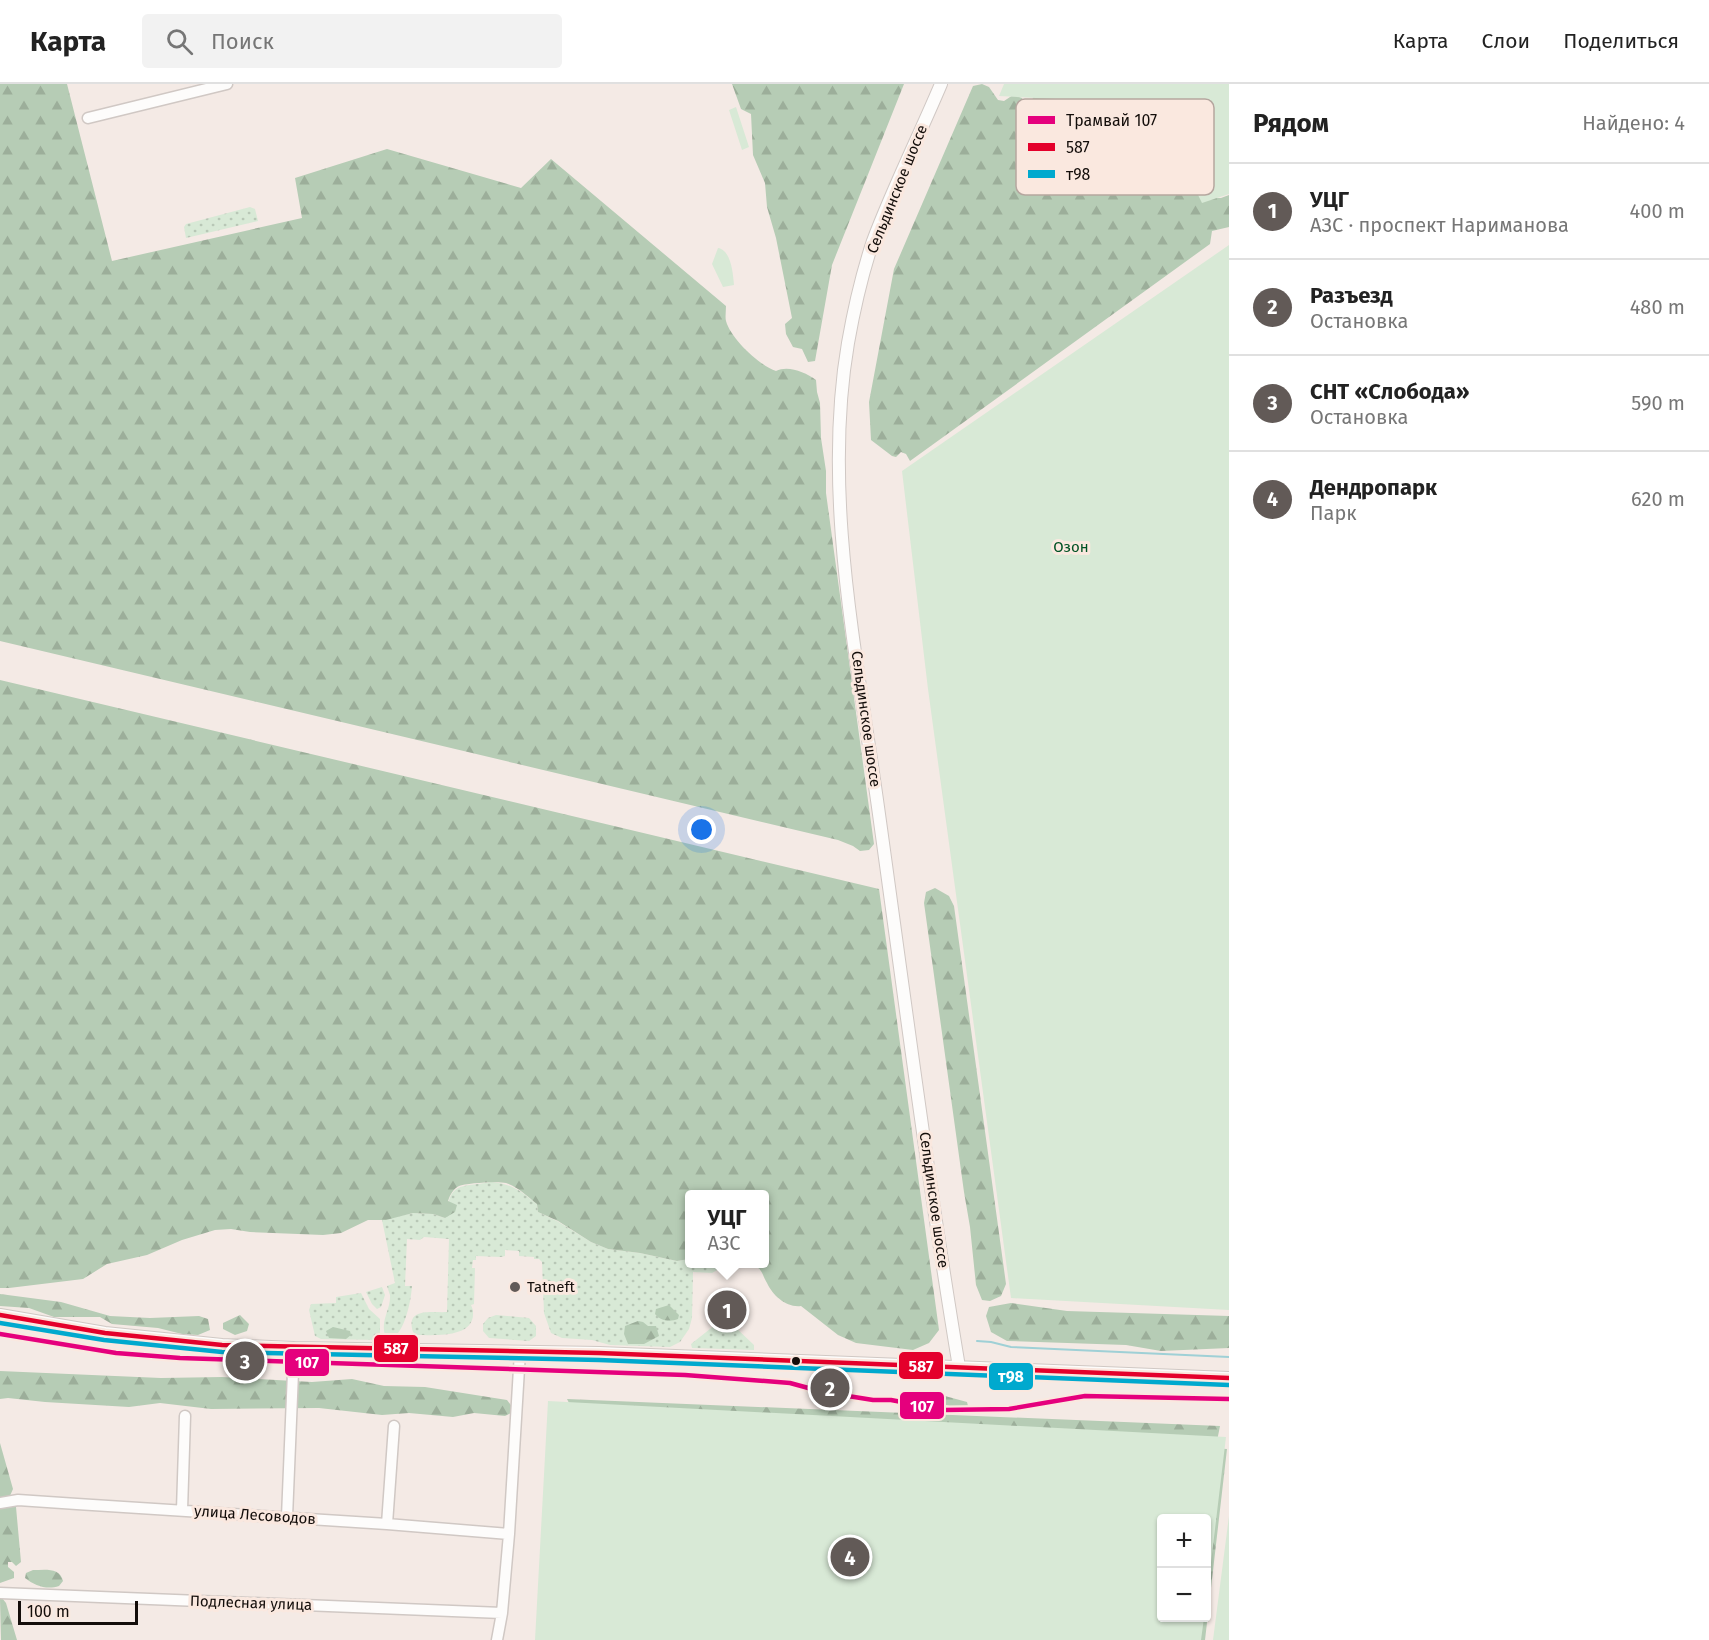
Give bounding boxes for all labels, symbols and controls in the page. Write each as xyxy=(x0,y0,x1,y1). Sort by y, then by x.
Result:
search box xyxy=(142,14,562,68)
text: Карта xyxy=(30,25,106,58)
icon: search xyxy=(163,25,196,58)
text: Поиск xyxy=(211,28,274,55)
text: Карта xyxy=(1393,28,1449,54)
text: Слои xyxy=(1482,28,1530,54)
text: Поделиться xyxy=(1563,28,1679,54)
legend xyxy=(1016,99,1214,195)
text: Рядом xyxy=(1253,108,1329,139)
text: Трамвай 107 xyxy=(1066,111,1157,130)
text: Найдено: 4 xyxy=(1582,111,1685,135)
street label: Сельдинское шоссе xyxy=(863,122,931,256)
text: 587 xyxy=(1066,138,1090,157)
text: т98 xyxy=(1066,165,1091,184)
text: УЦГ xyxy=(1310,186,1349,213)
text: 1 xyxy=(1268,199,1277,223)
text: 400 m xyxy=(1630,199,1685,223)
text: АЗС · проспект Нариманова xyxy=(1310,213,1569,237)
text: Разъезд xyxy=(1310,282,1393,309)
text: 2 xyxy=(1267,295,1278,319)
text: 480 m xyxy=(1630,295,1685,319)
text: Остановка xyxy=(1310,309,1408,333)
text: СНТ «Слобода» xyxy=(1310,378,1470,405)
text: 3 xyxy=(1267,391,1278,415)
text: 590 m xyxy=(1631,391,1685,415)
text: Остановка xyxy=(1310,405,1408,429)
text: Дендропарк xyxy=(1310,474,1437,501)
text: 4 xyxy=(1267,487,1278,511)
text: 620 m xyxy=(1631,487,1685,511)
text: Парк xyxy=(1310,501,1357,525)
park label: Озон xyxy=(1053,538,1089,556)
street label: Сельдинское шоссе xyxy=(848,650,884,788)
your location xyxy=(687,815,716,844)
street label: Сельдинское шоссе xyxy=(916,1131,952,1269)
popup xyxy=(685,1190,769,1268)
text: УЦГ xyxy=(707,1204,747,1231)
text: АЗС xyxy=(707,1231,741,1255)
place label: Tatneft xyxy=(527,1278,576,1296)
marker: Tatneft xyxy=(508,1280,522,1294)
pin: 1 xyxy=(708,1288,746,1332)
line badge: 587 xyxy=(373,1334,419,1363)
pin: 3 xyxy=(226,1338,264,1384)
text: 587 xyxy=(383,1339,409,1358)
line badge: 107 xyxy=(284,1348,330,1377)
line badge: 587 xyxy=(898,1351,944,1380)
text: 107 xyxy=(295,1353,319,1372)
unlabelled marker xyxy=(790,1355,802,1367)
text: 587 xyxy=(908,1357,934,1376)
line badge: т98 xyxy=(988,1362,1034,1391)
pin: 2 xyxy=(810,1366,850,1410)
text: т98 xyxy=(998,1367,1024,1386)
line badge: 107 xyxy=(899,1391,945,1420)
text: 107 xyxy=(910,1397,934,1416)
street label: улица Лесоводов xyxy=(194,1502,316,1528)
map controls xyxy=(1157,1514,1211,1622)
button: + xyxy=(1157,1514,1211,1568)
pin: 4 xyxy=(830,1534,870,1580)
button: − xyxy=(1157,1568,1211,1622)
street label: Подлесная улица xyxy=(190,1592,312,1614)
scale bar xyxy=(18,1598,138,1626)
text: 100 m xyxy=(27,1602,70,1621)

